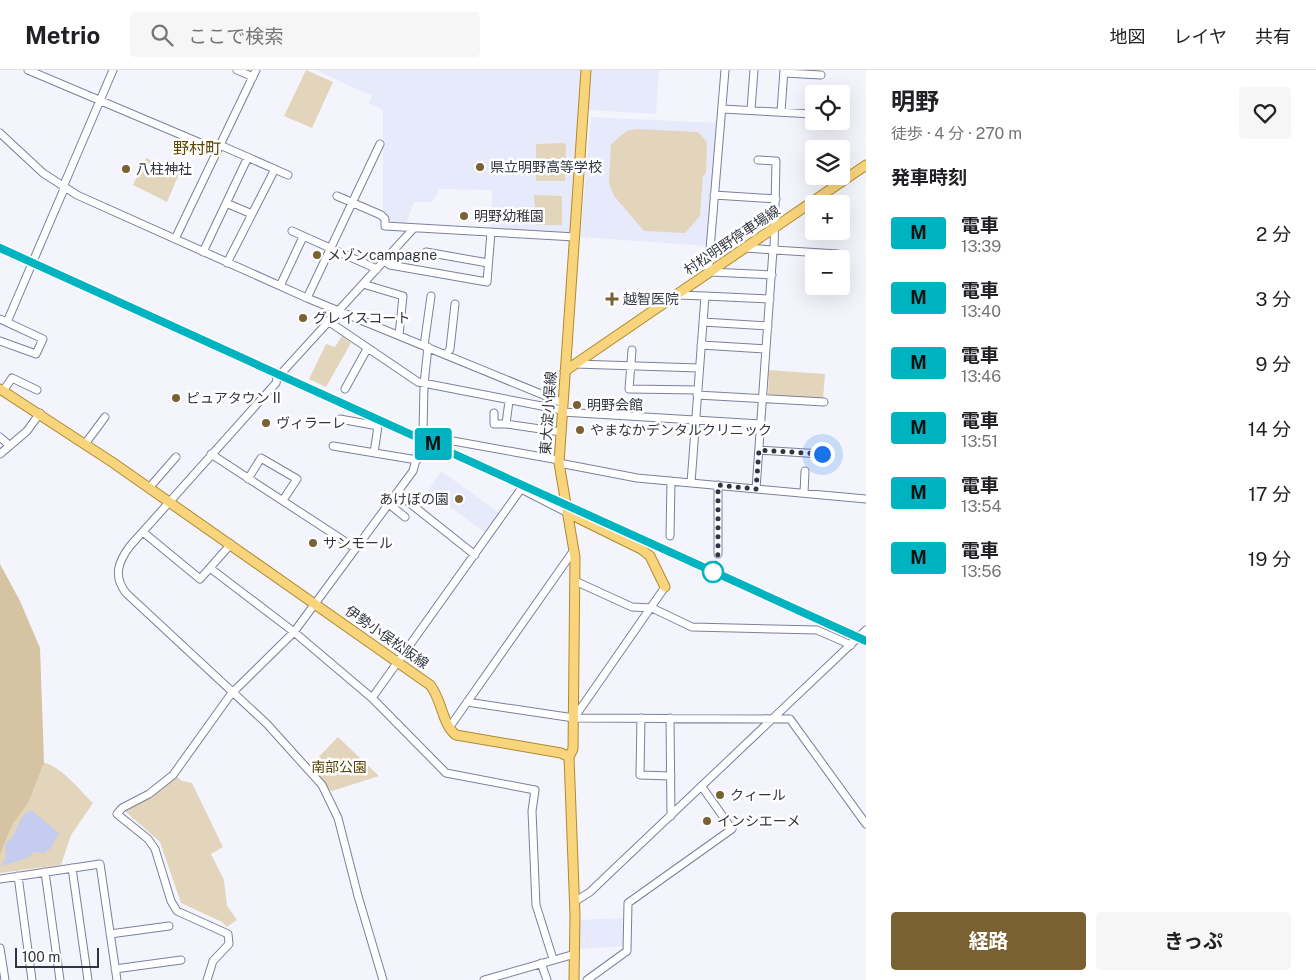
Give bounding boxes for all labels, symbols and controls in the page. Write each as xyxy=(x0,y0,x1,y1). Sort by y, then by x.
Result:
search box xyxy=(130,12,480,57)
text: Metrio xyxy=(25,21,100,49)
icon: search xyxy=(148,21,176,49)
text: ここで検索 xyxy=(188,25,283,47)
text: 地図 xyxy=(1110,26,1146,47)
text: レイヤ xyxy=(1174,26,1227,47)
text: 共有 xyxy=(1255,26,1291,47)
map controls xyxy=(805,85,850,295)
button: locate xyxy=(805,85,850,130)
text: 明野 xyxy=(891,87,939,115)
button: heart xyxy=(1239,87,1291,139)
text: 徒歩 · 4 分 · 270 m xyxy=(891,124,1022,143)
district label: 野村町 xyxy=(173,139,221,158)
button: layers xyxy=(805,140,850,185)
place label: 県立明野高等学校 xyxy=(490,159,602,175)
place label: 八柱神社 xyxy=(136,161,192,177)
marker: 県立明野高等学校 xyxy=(474,161,486,173)
marker: 八柱神社 xyxy=(120,163,132,175)
text: 発車時刻 xyxy=(891,166,967,188)
button: + xyxy=(805,195,850,240)
street label: 村松明野停車場線 xyxy=(681,202,783,278)
place label: 明野幼稚園 xyxy=(474,208,544,224)
marker: 明野幼稚園 xyxy=(458,210,470,222)
text: 電車 xyxy=(961,214,999,236)
text: M xyxy=(910,222,927,243)
text: 2 分 xyxy=(1256,223,1291,245)
text: 13:39 xyxy=(961,237,1001,256)
place label: メゾンcampagne xyxy=(327,247,437,263)
marker: メゾンcampagne xyxy=(311,249,323,261)
button: − xyxy=(805,250,850,295)
text: 電車 xyxy=(961,279,999,301)
text: M xyxy=(910,287,927,308)
text: 3 分 xyxy=(1255,288,1291,310)
place label: 越智医院 xyxy=(623,291,679,307)
marker: 越智医院 xyxy=(605,292,619,306)
text: 13:40 xyxy=(961,302,1001,321)
place label: グレイスコート xyxy=(313,310,411,326)
marker: グレイスコート xyxy=(297,312,309,324)
text: 電車 xyxy=(961,344,999,366)
text: M xyxy=(910,352,927,373)
text: 9 分 xyxy=(1256,353,1291,375)
text: 13:46 xyxy=(961,367,1001,386)
street label: 東大淀小俣線 xyxy=(537,371,559,455)
place label: ピュアタウンⅡ xyxy=(186,390,284,406)
marker: ピュアタウンⅡ xyxy=(170,392,182,404)
place label: 明野会館 xyxy=(587,397,643,413)
marker: 明野会館 xyxy=(571,399,583,411)
text: 電車 xyxy=(961,409,999,431)
place label: ヴィラーレ xyxy=(276,415,346,431)
marker: ヴィラーレ xyxy=(260,417,272,429)
text: M xyxy=(910,417,927,438)
text: 14 分 xyxy=(1248,418,1291,440)
place label: やまなかデンタルクリニック xyxy=(590,422,772,438)
marker: やまなかデンタルクリニック xyxy=(574,424,586,436)
line badge: M xyxy=(417,428,449,460)
text: 13:51 xyxy=(961,432,998,451)
text: M xyxy=(425,433,441,454)
your location xyxy=(810,442,835,467)
text: 電車 xyxy=(961,474,999,496)
text: M xyxy=(910,482,927,503)
text: 17 分 xyxy=(1248,483,1291,505)
place label: あけぼの園 xyxy=(379,491,449,507)
marker: あけぼの園 xyxy=(453,493,465,505)
text: 13:54 xyxy=(961,497,1002,516)
place label: サンモール xyxy=(323,535,393,551)
marker: サンモール xyxy=(307,537,319,549)
text: 電車 xyxy=(961,539,999,561)
text: M xyxy=(910,547,927,568)
text: 19 分 xyxy=(1248,548,1291,570)
unlabelled marker xyxy=(702,561,724,583)
text: 13:56 xyxy=(961,562,1001,581)
street label: 伊勢小俣松阪線 xyxy=(342,602,432,672)
park label: 南部公園 xyxy=(311,759,367,775)
place label: クィール xyxy=(730,787,786,803)
marker: クィール xyxy=(714,789,726,801)
place label: インシエーメ xyxy=(717,813,800,829)
marker: インシエーメ xyxy=(701,815,713,827)
button: 経路 xyxy=(891,912,1086,970)
button: きっぷ xyxy=(1096,912,1291,970)
scale bar xyxy=(15,945,99,968)
text: 100 m xyxy=(22,949,60,965)

